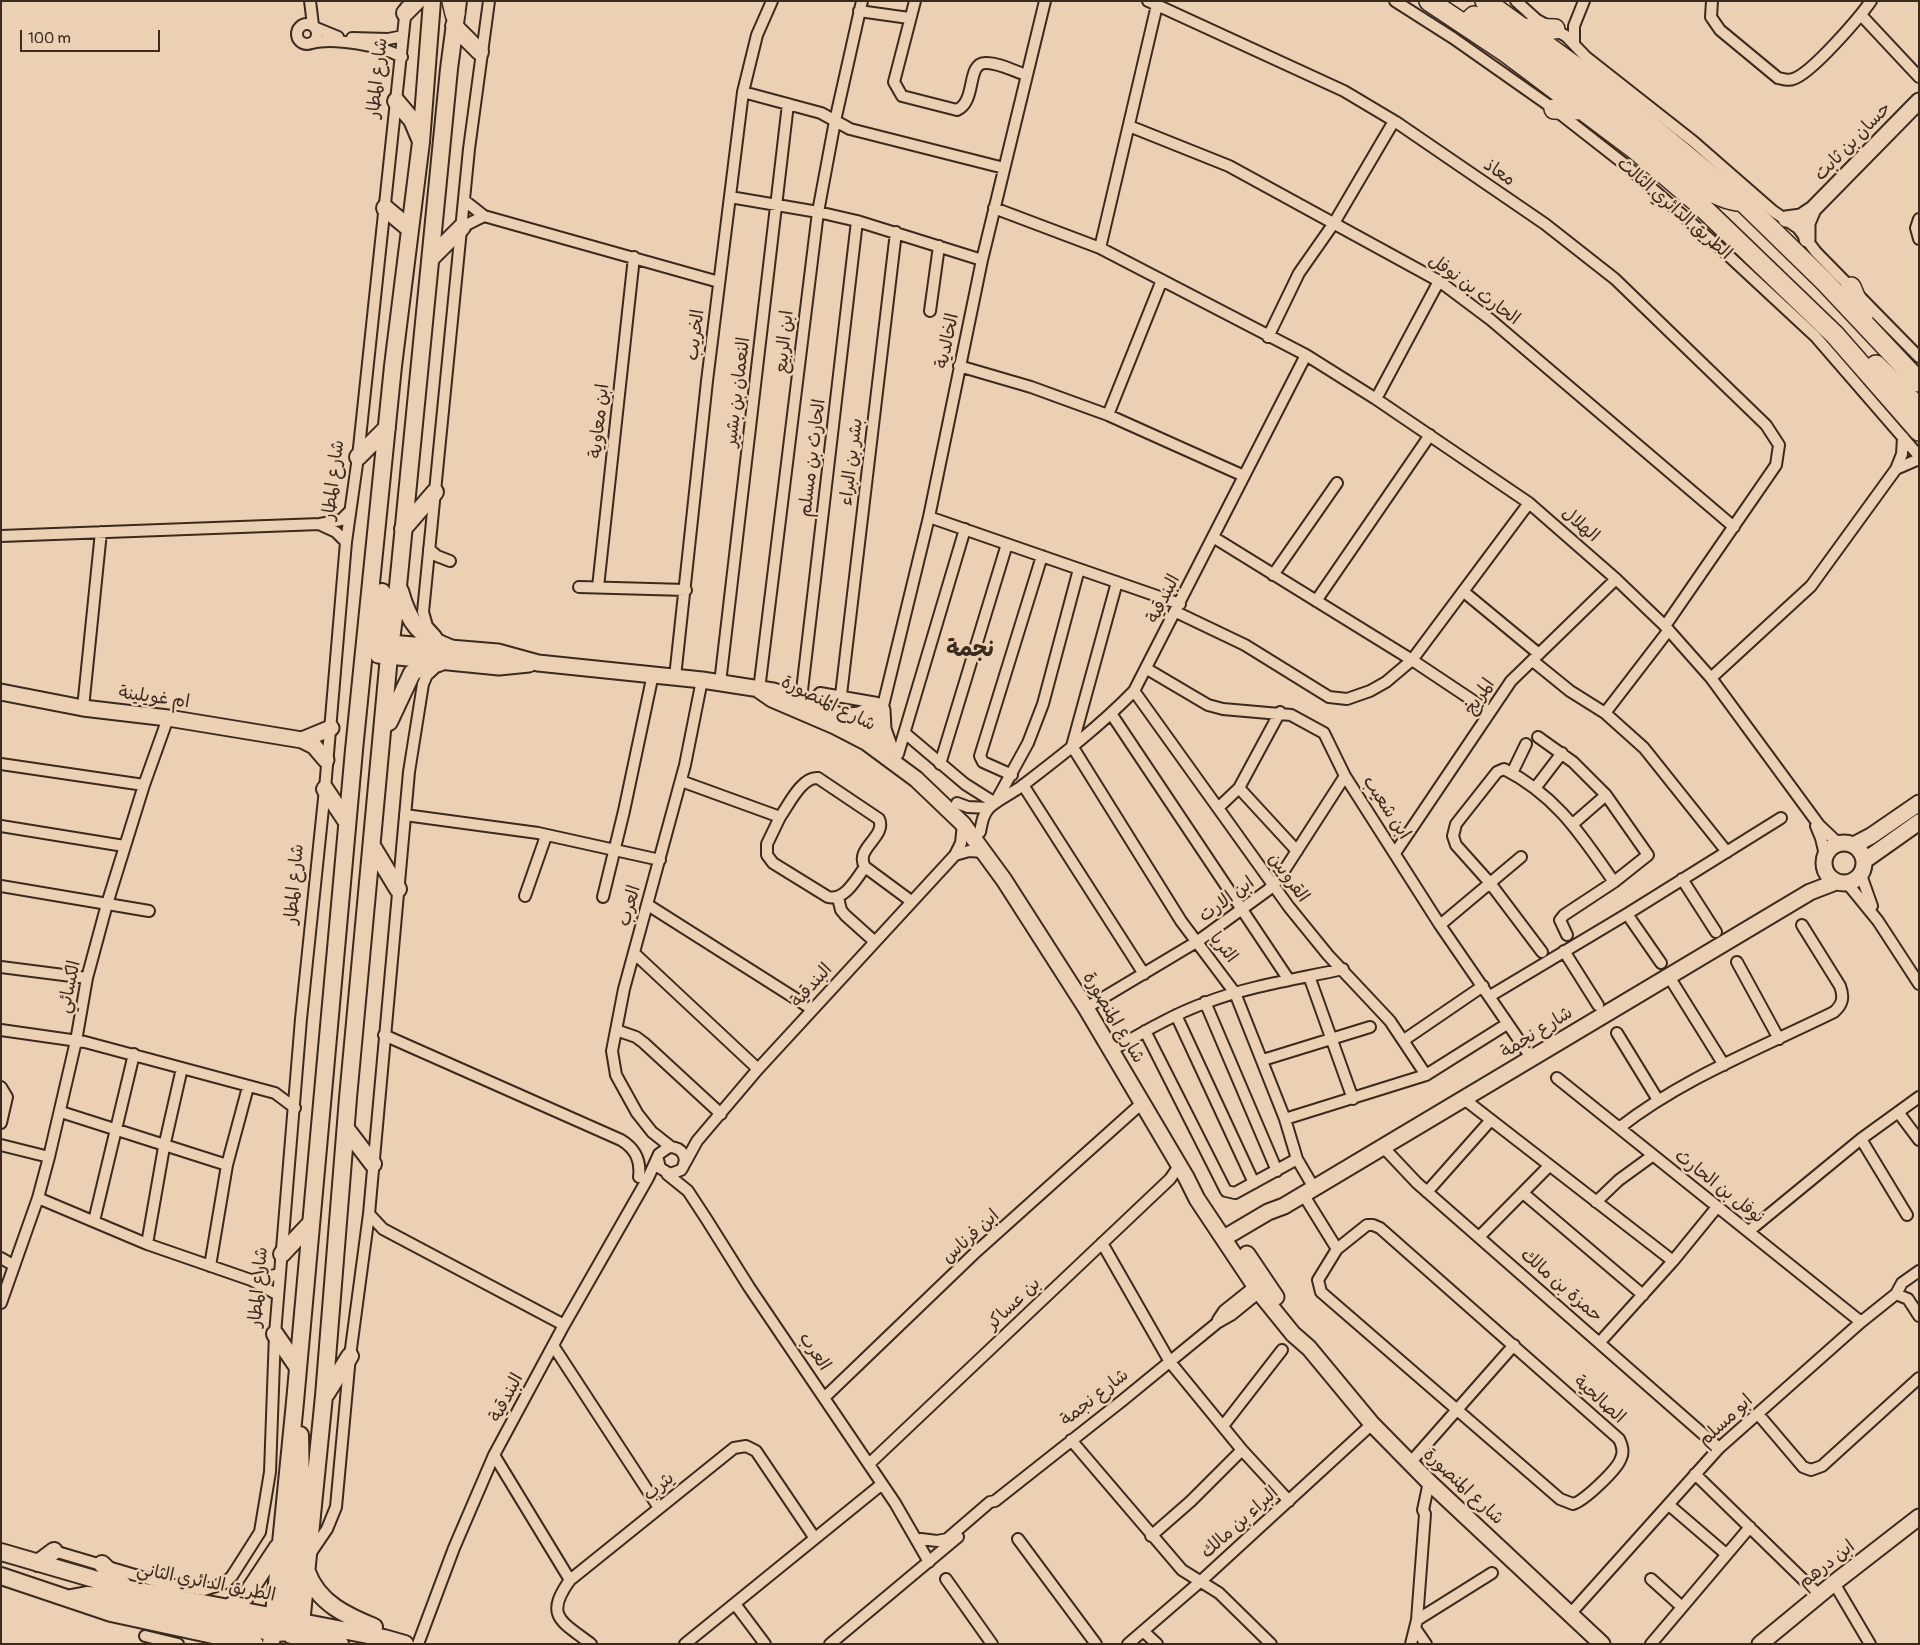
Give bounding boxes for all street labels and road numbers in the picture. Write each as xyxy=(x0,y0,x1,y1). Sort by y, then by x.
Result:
street label: شارع المطار xyxy=(363,37,393,119)
street label: حسان بن ثابت xyxy=(1810,98,1896,186)
street label: الطريق الدائري الثالث xyxy=(1612,153,1736,265)
street label: معاذ xyxy=(1479,155,1519,191)
street label: الحارث بن نوفل xyxy=(1424,250,1524,330)
street label: الخريب xyxy=(682,308,710,362)
street label: ابن الربيع xyxy=(771,309,799,375)
street label: الخالدية xyxy=(932,311,964,371)
street label: النعمان بن بشير xyxy=(721,336,755,448)
street label: ابن معاوية xyxy=(585,383,615,459)
street label: الحارث بن مسلم xyxy=(795,398,831,518)
street label: بشر بن البراء xyxy=(836,417,868,507)
street label: شارع المطار xyxy=(318,439,350,521)
street label: الهلال xyxy=(1557,503,1603,547)
street label: البندقية xyxy=(1143,571,1185,627)
street label: شارع المنصورة xyxy=(777,672,879,736)
street label: المريخ xyxy=(1460,675,1500,719)
street label: ام غويلينة xyxy=(117,682,191,714)
street label: ابن شعيب xyxy=(1357,772,1415,844)
street label: شارع المطار xyxy=(281,843,309,925)
street label: القرويين xyxy=(1263,849,1313,907)
street label: ابن الارت xyxy=(1195,873,1259,927)
street label: العرب xyxy=(614,883,646,929)
street label: الثريا xyxy=(1204,928,1242,968)
street label: الكسائي xyxy=(54,959,86,1015)
street label: البندقية xyxy=(787,959,837,1013)
street label: شارع المنصورة xyxy=(1077,968,1149,1068)
street label: شارع نجمة xyxy=(1497,1002,1577,1064)
street label: نوفل بن الحارث xyxy=(1670,1145,1768,1229)
street label: ابن فرناس xyxy=(938,1206,1004,1268)
street label: حمزة بن مالك xyxy=(1516,1244,1606,1328)
street label: شارع المطار xyxy=(245,1246,273,1328)
street label: بن عساكر xyxy=(983,1273,1045,1335)
street label: العرب xyxy=(793,1329,835,1375)
street label: شارع نجمة xyxy=(1057,1365,1133,1431)
street label: البندقية xyxy=(485,1370,529,1426)
street label: الصالحية xyxy=(1569,1371,1629,1429)
street label: ابو مسلم xyxy=(1694,1390,1758,1452)
street label: شارع المنصورة xyxy=(1418,1444,1508,1530)
street label: يثرب xyxy=(639,1468,679,1506)
street label: البراء بن مالك xyxy=(1197,1483,1283,1563)
street label: ابن درهم xyxy=(1794,1536,1860,1594)
street label: الطريق الدائري الثاني xyxy=(135,1559,277,1607)

